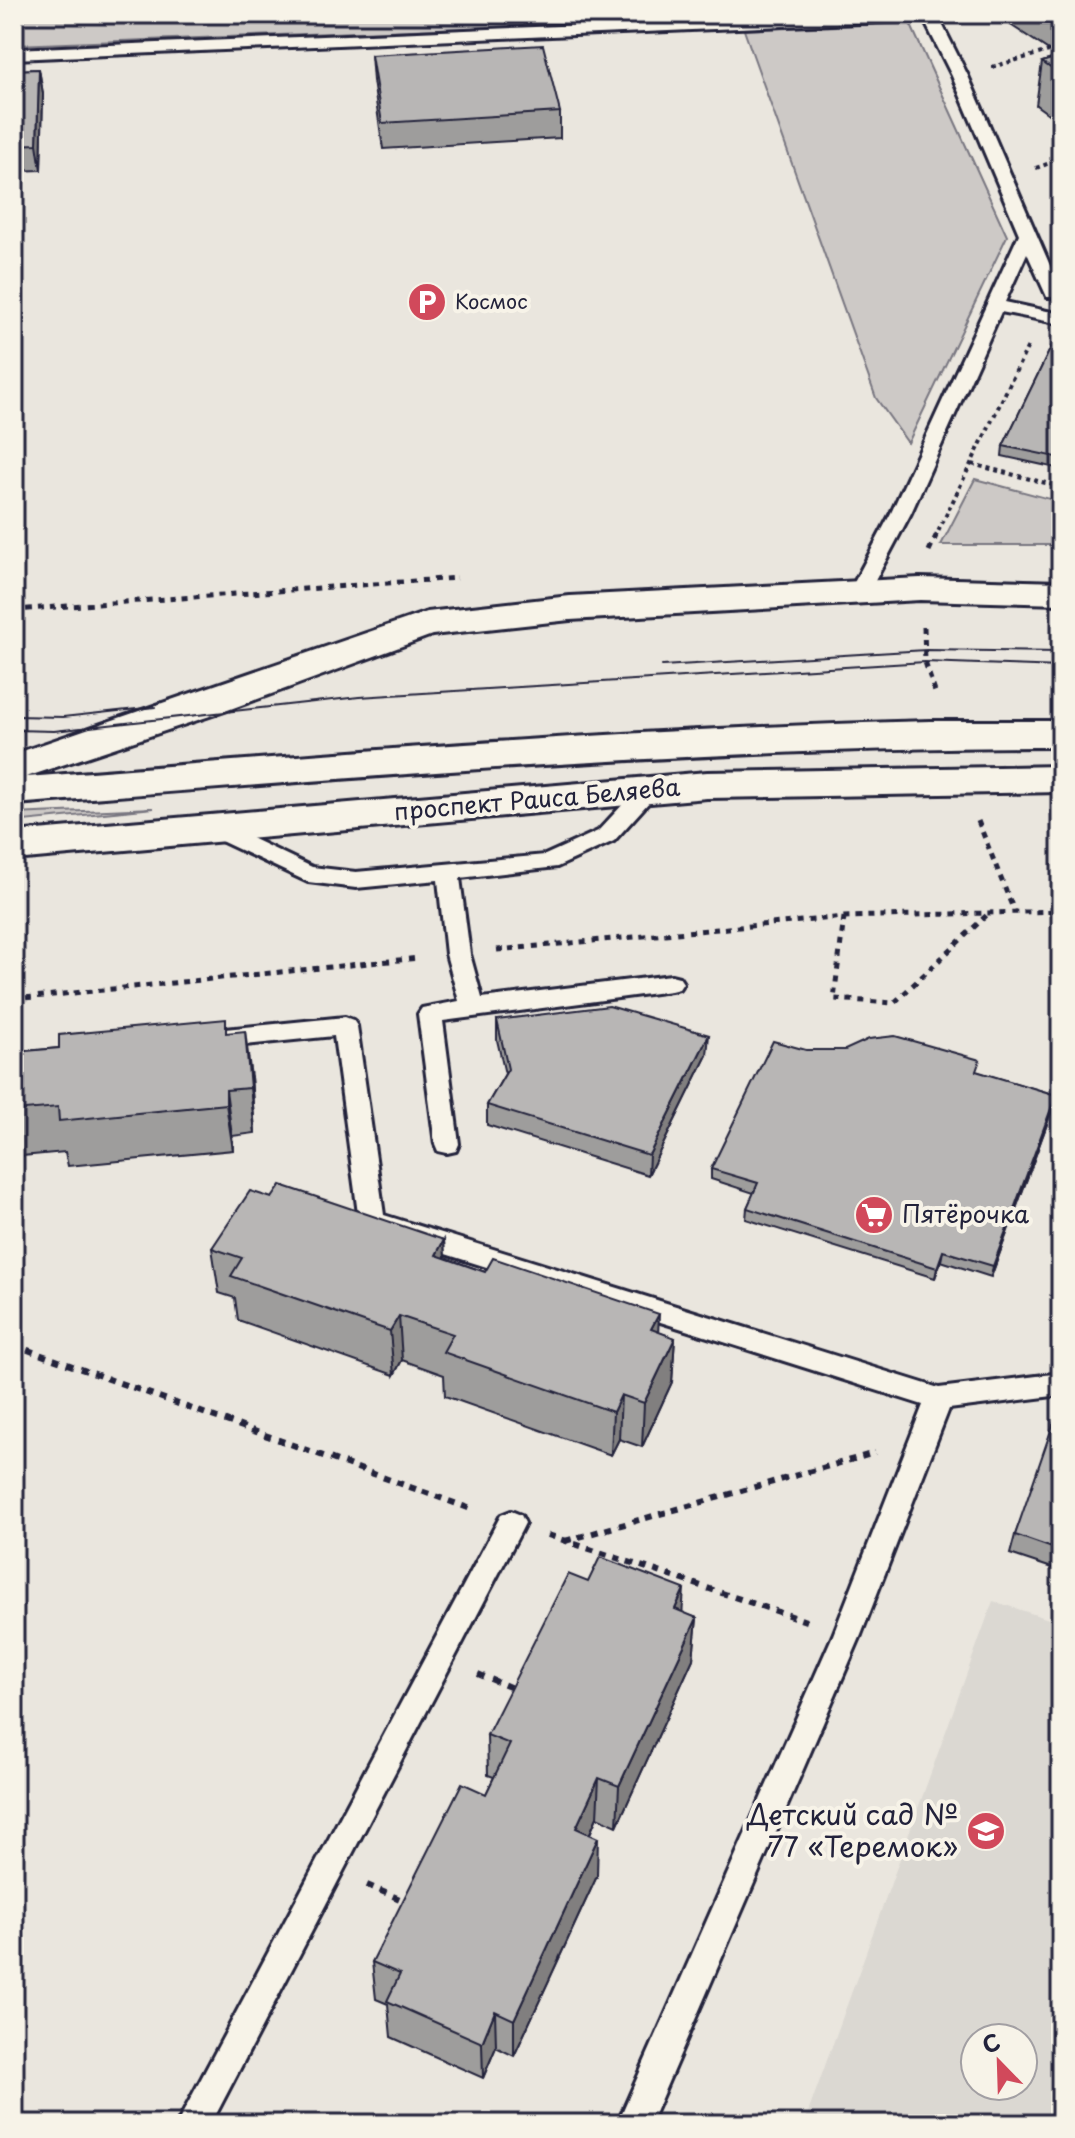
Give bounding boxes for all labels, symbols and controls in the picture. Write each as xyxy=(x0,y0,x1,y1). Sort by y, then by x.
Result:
parking icon: Космос xyxy=(406,281,448,323)
place label: Космос xyxy=(455,286,528,316)
street label: проспект Раиса Беляева xyxy=(392,768,681,828)
supermarket icon: Пятёрочка xyxy=(853,1194,895,1236)
place label: Пятёрочка xyxy=(902,1195,1029,1231)
place label: Детский сад № 77 «Теремок» xyxy=(746,1792,958,1867)
school or university icon: Детский сад № 77 «Теремок» xyxy=(965,1810,1007,1852)
north arrow xyxy=(959,2022,1039,2102)
text: С xyxy=(977,2024,1005,2061)

